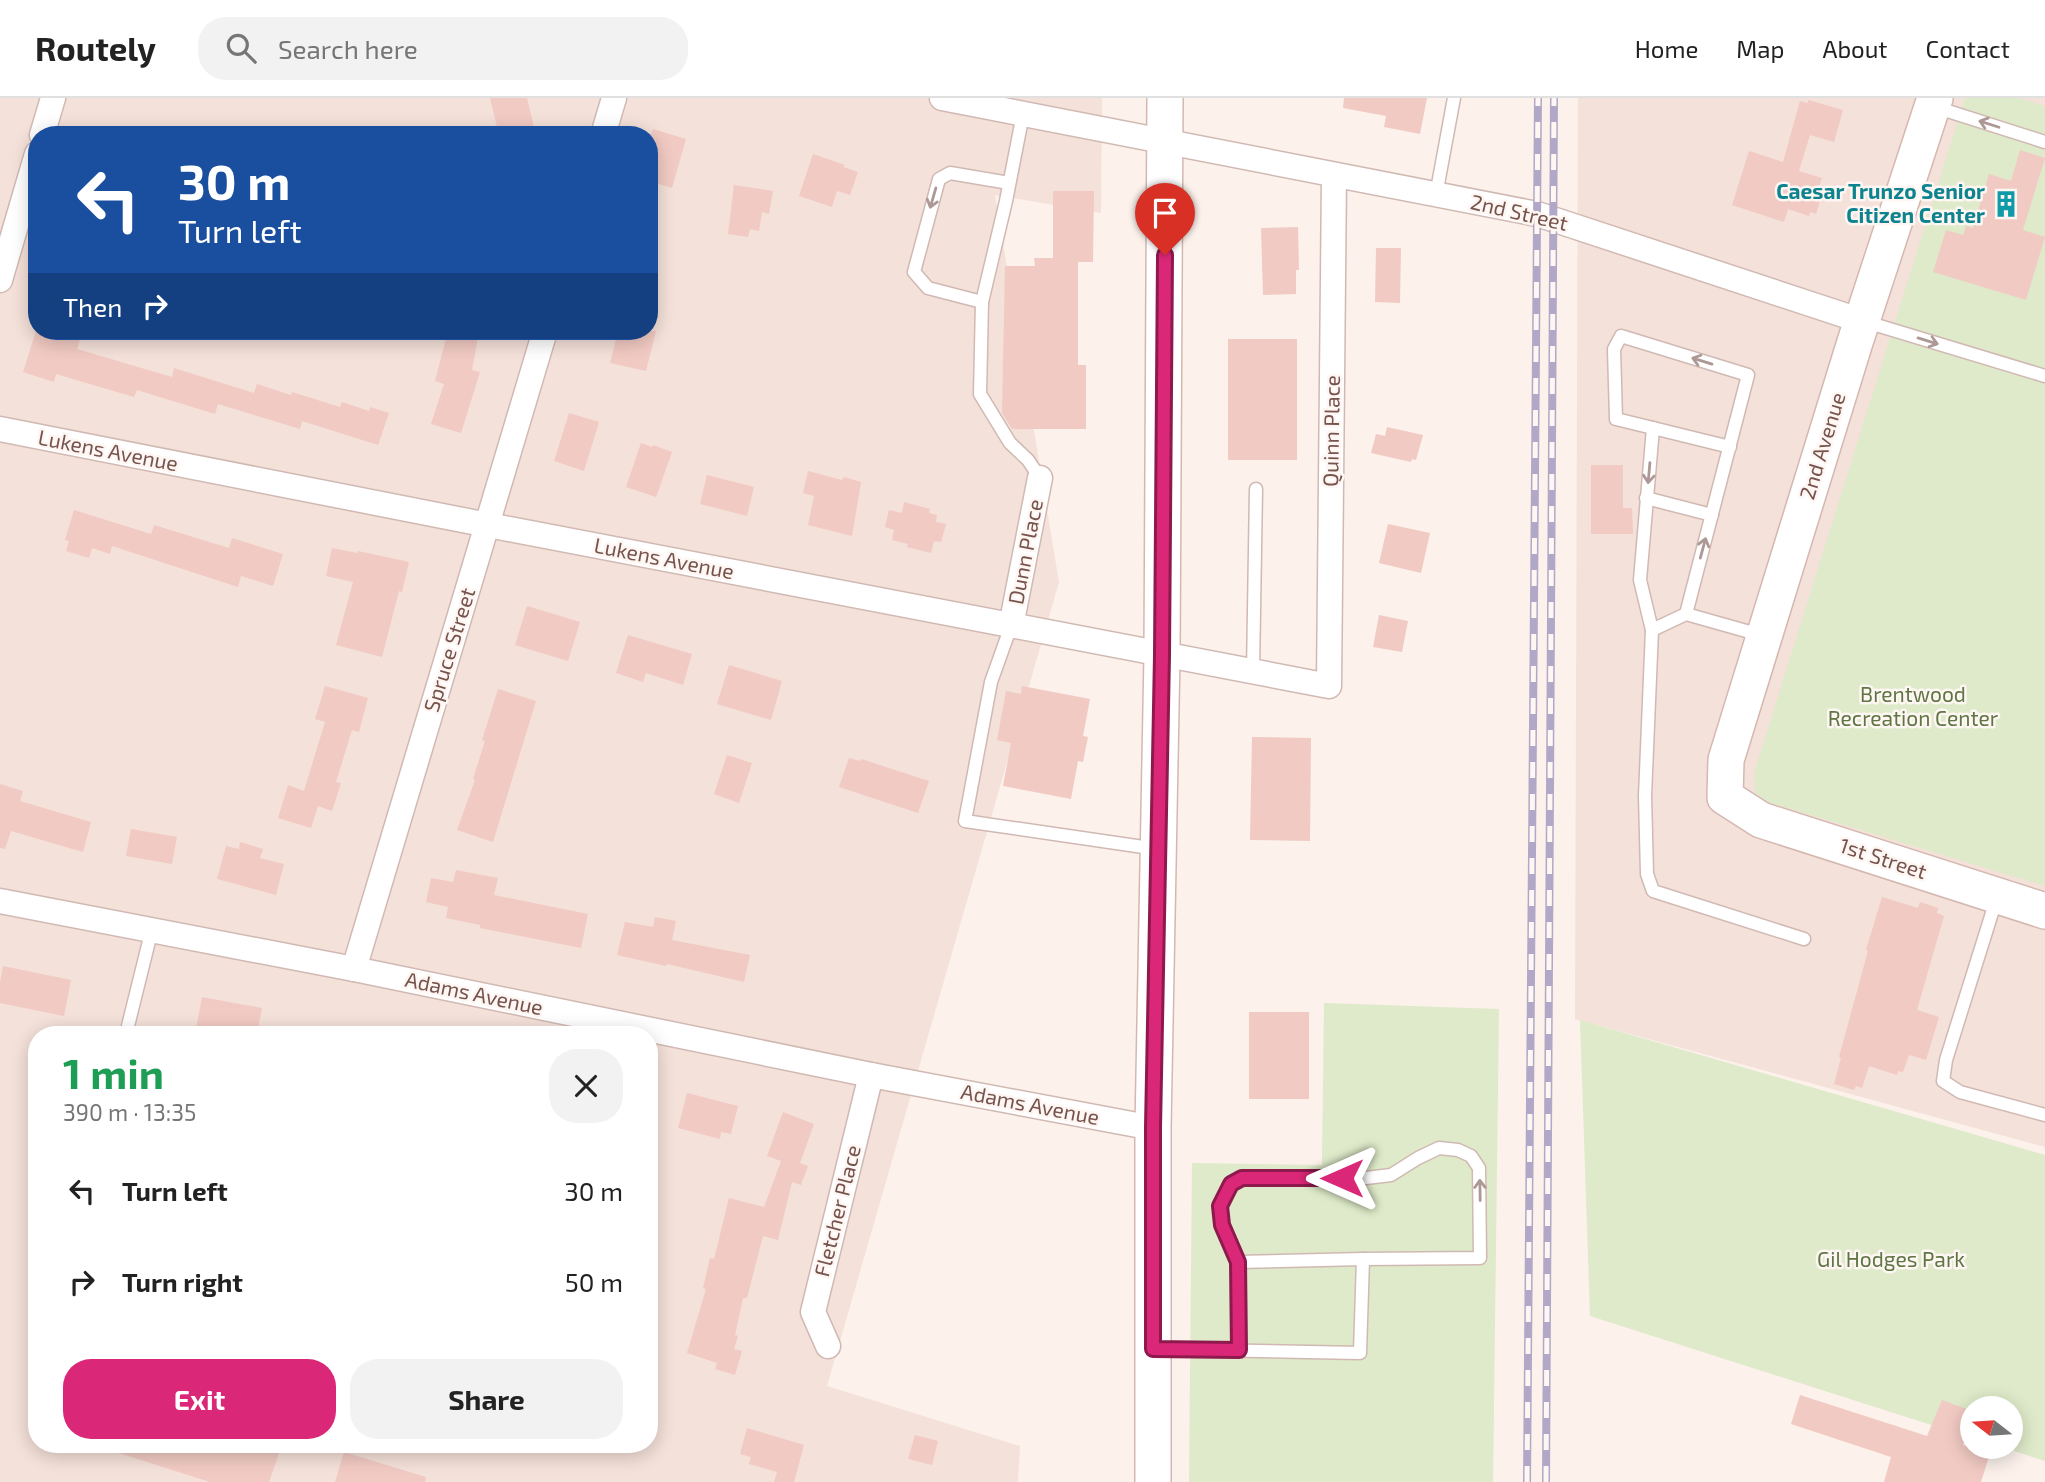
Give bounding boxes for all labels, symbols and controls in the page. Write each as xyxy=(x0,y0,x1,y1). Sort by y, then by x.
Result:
search box xyxy=(198,17,688,80)
text: Routely xyxy=(35,28,156,68)
icon: search xyxy=(222,29,260,67)
text: Search here xyxy=(278,33,418,64)
text: Home xyxy=(1635,34,1698,63)
text: Map xyxy=(1736,34,1784,63)
text: About xyxy=(1822,34,1888,63)
text: Contact xyxy=(1926,34,2010,63)
one-way arrow xyxy=(1978,116,2000,129)
text: 30 m xyxy=(178,151,290,210)
icon: left xyxy=(63,154,154,245)
place label: Caesar Trunzo Senior Citizen Center xyxy=(1776,178,1985,227)
pin xyxy=(1135,183,1195,255)
one-way arrow xyxy=(925,187,938,209)
street label: 2nd Street xyxy=(1468,188,1570,235)
building icon: Caesar Trunzo Senior Citizen Center xyxy=(1991,189,2021,219)
icon: arrive xyxy=(1146,194,1184,232)
text: Turn left xyxy=(178,211,302,249)
icon: right xyxy=(136,287,174,325)
text: Then xyxy=(63,291,122,322)
one-way arrow xyxy=(1916,335,1938,348)
one-way arrow xyxy=(1691,354,1713,366)
street label: Quinn Place xyxy=(1317,375,1345,487)
street label: 2nd Avenue xyxy=(1793,389,1850,502)
street label: Lukens Avenue xyxy=(36,424,180,475)
one-way arrow xyxy=(1642,461,1655,484)
street label: Dunn Place xyxy=(1002,497,1047,606)
street label: Lukens Avenue xyxy=(592,532,736,583)
one-way arrow xyxy=(1697,537,1710,560)
street label: Spruce Street xyxy=(418,584,479,715)
park label: Brentwood Recreation Center xyxy=(1828,681,1999,730)
street label: 1st Street xyxy=(1837,832,1930,883)
street label: Adams Avenue xyxy=(403,966,546,1019)
text: 1 min xyxy=(63,1047,164,1097)
button: close xyxy=(549,1049,623,1123)
street label: Adams Avenue xyxy=(959,1078,1102,1129)
text: 390 m · 13:35 xyxy=(63,1098,196,1126)
position arrow xyxy=(1305,1141,1379,1215)
street label: Fletcher Place xyxy=(808,1142,865,1279)
icon: left xyxy=(63,1172,101,1210)
text: Turn left xyxy=(122,1175,228,1206)
text: 30 m xyxy=(564,1175,623,1206)
one-way arrow xyxy=(1473,1179,1487,1202)
park label: Gil Hodges Park xyxy=(1817,1246,1965,1271)
icon: right xyxy=(63,1263,101,1301)
text: Turn right xyxy=(122,1266,243,1297)
text: 50 m xyxy=(565,1266,623,1297)
button: Exit xyxy=(63,1359,336,1439)
button: Share xyxy=(350,1359,623,1439)
north arrow xyxy=(1960,1396,2023,1460)
map controls xyxy=(1960,1396,2023,1459)

